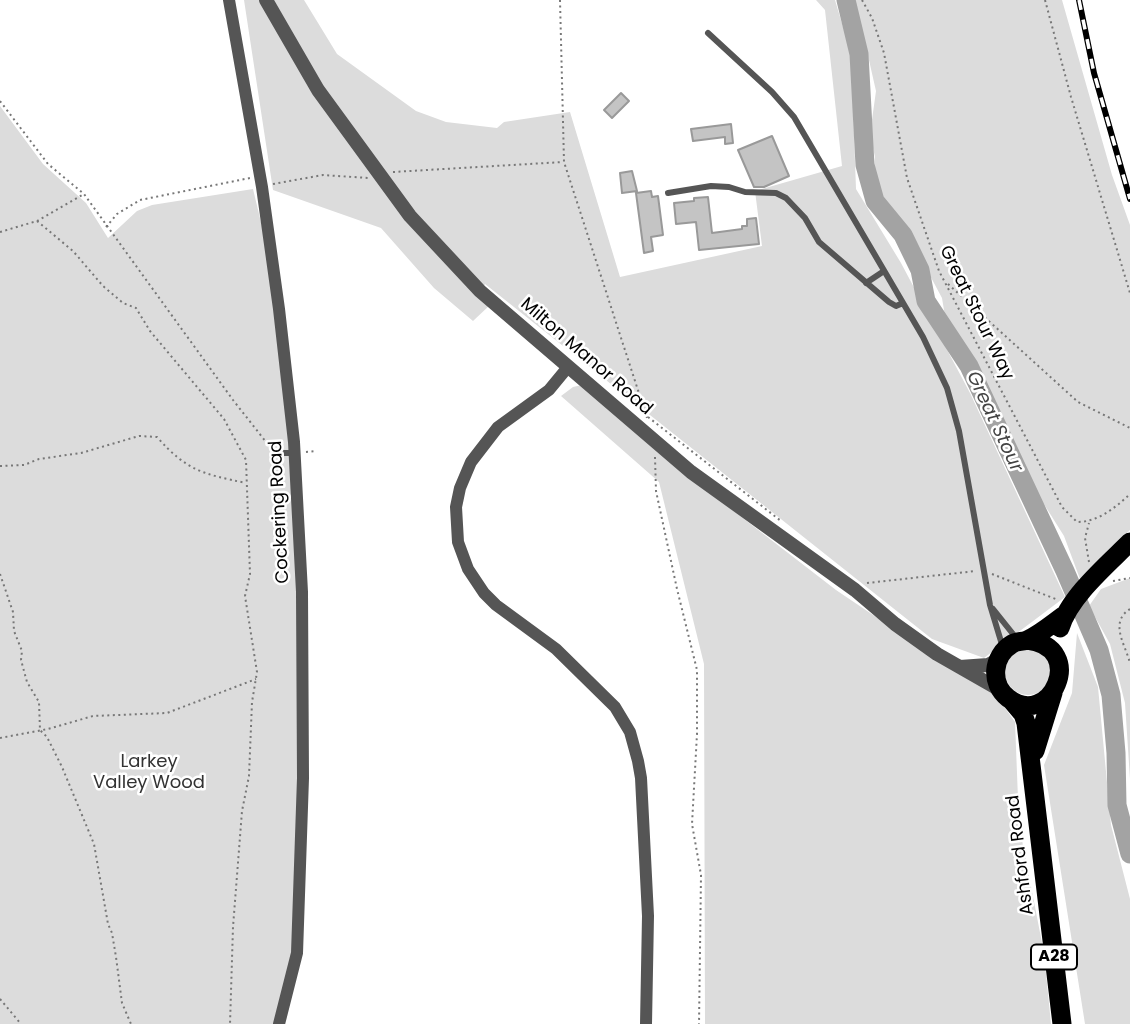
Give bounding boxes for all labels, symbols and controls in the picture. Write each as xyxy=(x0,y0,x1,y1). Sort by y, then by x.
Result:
street label: Great Stour Way xyxy=(934,242,1018,384)
street label: Milton Manor Road xyxy=(516,294,656,420)
water label: Great Stour xyxy=(961,368,1027,476)
street label: Cockering Road xyxy=(265,440,295,584)
park label: Larkey Valley Wood xyxy=(93,751,205,794)
street label: Ashford Road xyxy=(1003,794,1039,916)
road number: A28 xyxy=(1031,945,1077,970)

